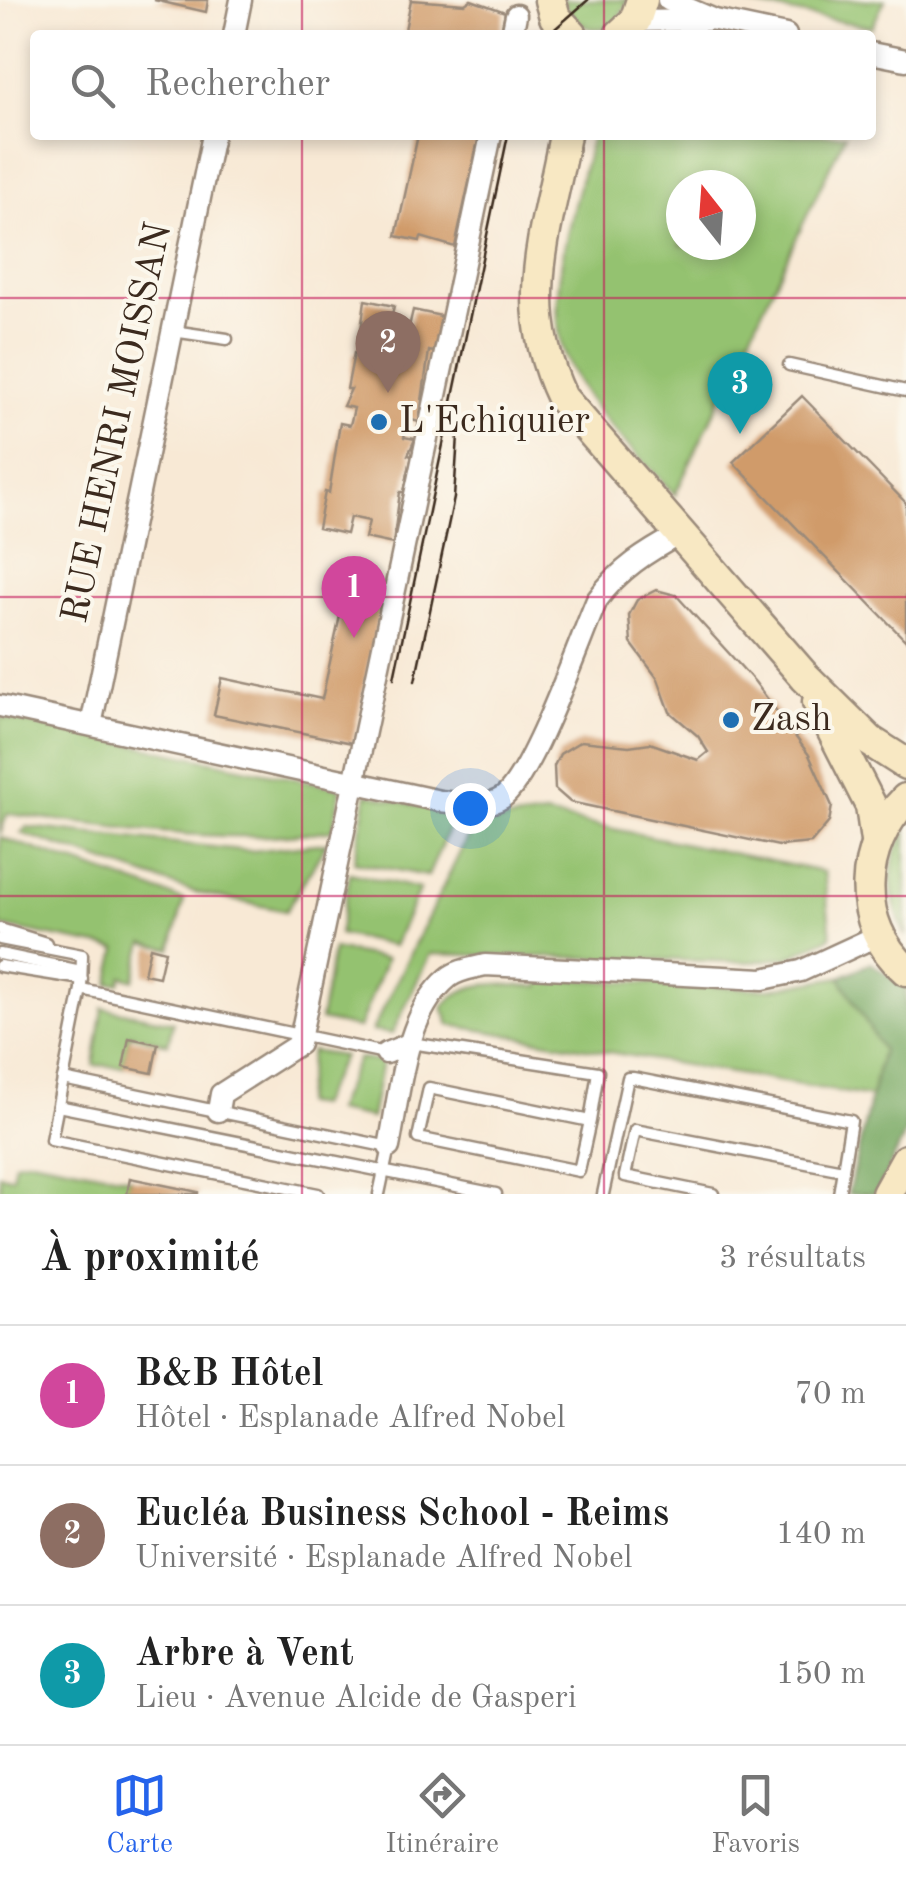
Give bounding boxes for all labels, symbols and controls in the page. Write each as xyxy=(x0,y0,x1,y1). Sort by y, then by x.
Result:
search box xyxy=(30,30,876,140)
icon: search xyxy=(65,58,120,113)
text: Rechercher xyxy=(145,66,330,104)
north arrow xyxy=(666,170,756,260)
street label: RUE HENRI MOISSAN xyxy=(57,219,179,627)
pin: 2 xyxy=(356,310,420,393)
pin: 3 xyxy=(708,352,772,434)
place label: L'Echiquier xyxy=(399,403,590,441)
marker: L'Echiquier xyxy=(368,411,390,433)
pin: 1 xyxy=(322,556,386,638)
place label: Zash xyxy=(751,701,832,739)
marker: Zash xyxy=(720,709,742,731)
your location xyxy=(445,783,496,834)
text: À proximité xyxy=(40,1238,260,1280)
text: 3 résultats xyxy=(719,1243,866,1275)
text: B&B Hôtel xyxy=(135,1356,323,1394)
text: 1 xyxy=(63,1379,82,1411)
text: 70 m xyxy=(795,1379,866,1411)
text: Hôtel · Esplanade Alfred Nobel xyxy=(135,1403,565,1435)
text: Eucléa Business School - Reims xyxy=(135,1496,669,1534)
text: 2 xyxy=(63,1519,82,1551)
text: 140 m xyxy=(776,1519,866,1551)
text: Université · Esplanade Alfred Nobel xyxy=(135,1543,632,1575)
text: Arbre à Vent xyxy=(135,1636,354,1674)
text: 3 xyxy=(63,1659,82,1691)
text: 150 m xyxy=(776,1659,866,1691)
text: Lieu · Avenue Alcide de Gasperi xyxy=(135,1683,577,1715)
tab: Carte xyxy=(106,1768,173,1863)
tab: Itinéraire xyxy=(385,1768,499,1863)
tab: Favoris xyxy=(711,1768,800,1863)

